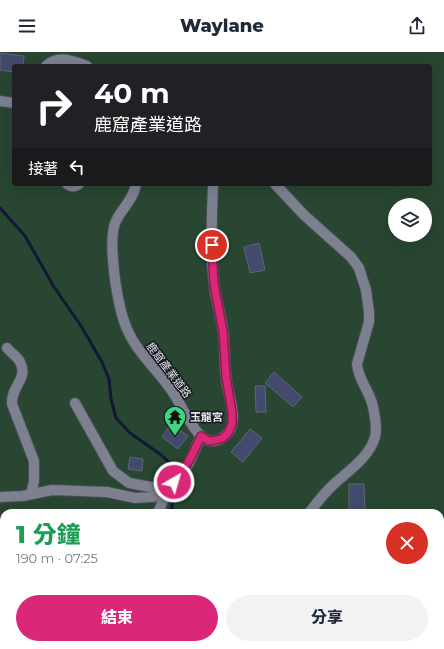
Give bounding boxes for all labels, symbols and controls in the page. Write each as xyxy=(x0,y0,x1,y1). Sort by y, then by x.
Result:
icon: menu xyxy=(16,15,38,37)
text: Waylane xyxy=(180,15,264,37)
icon: share xyxy=(406,15,428,37)
text: 40 m xyxy=(94,76,170,110)
icon: right xyxy=(28,80,80,132)
text: 鹿窟產業道路 xyxy=(94,114,202,136)
icon: left xyxy=(66,156,88,178)
text: 接著 xyxy=(28,159,58,178)
map controls xyxy=(388,198,432,242)
button: layers xyxy=(388,198,432,242)
pin xyxy=(195,228,229,262)
icon: arrive xyxy=(201,234,223,256)
street label: 鹿窟產業道路 xyxy=(144,339,194,401)
temple icon: 玉龍宮 xyxy=(162,404,188,437)
place label: 玉龍宮 xyxy=(190,410,223,424)
position arrow xyxy=(153,461,195,503)
text: 1 分鐘 xyxy=(16,520,81,549)
button: close xyxy=(386,522,428,564)
text: 190 m · 07:25 xyxy=(16,550,98,566)
button: 結束 xyxy=(16,595,218,641)
button: 分享 xyxy=(226,595,428,641)

